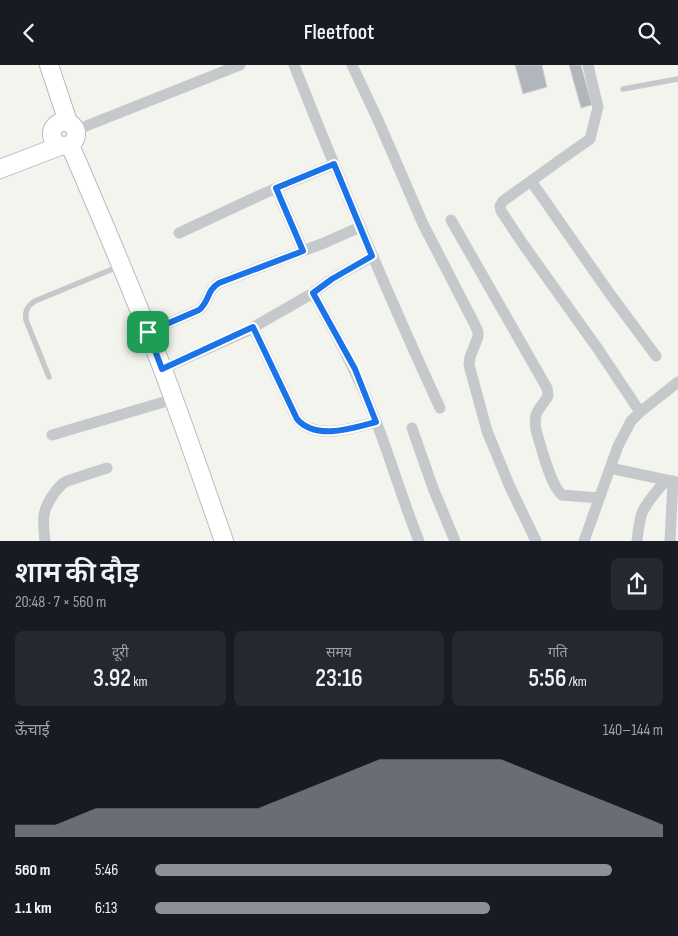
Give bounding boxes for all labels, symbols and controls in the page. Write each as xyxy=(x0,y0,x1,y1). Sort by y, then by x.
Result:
icon: back xyxy=(15,19,43,47)
text: Fleetfoot xyxy=(304,19,374,46)
icon: search xyxy=(635,19,663,47)
pin xyxy=(127,311,169,353)
icon: arrive xyxy=(134,318,162,346)
text: शाम की दौड़ xyxy=(15,557,139,590)
button: share xyxy=(611,558,663,610)
text: 20:48 · 7 × 560 m xyxy=(15,593,106,612)
text: दूरी xyxy=(112,644,129,661)
text: समय xyxy=(326,644,352,661)
text: गति xyxy=(548,644,567,661)
text: 3.92 xyxy=(93,663,131,694)
text: 23:16 xyxy=(315,663,363,694)
text: 5:56 xyxy=(529,663,566,694)
text: km xyxy=(131,673,148,690)
text: /km xyxy=(566,673,587,690)
text: ऊँचाई xyxy=(15,721,50,740)
text: 140–144 m xyxy=(603,721,663,740)
text: 560 m xyxy=(15,861,50,880)
text: 5:46 xyxy=(95,861,118,880)
text: 1.1 km xyxy=(15,899,52,918)
text: 6:13 xyxy=(95,899,117,918)

